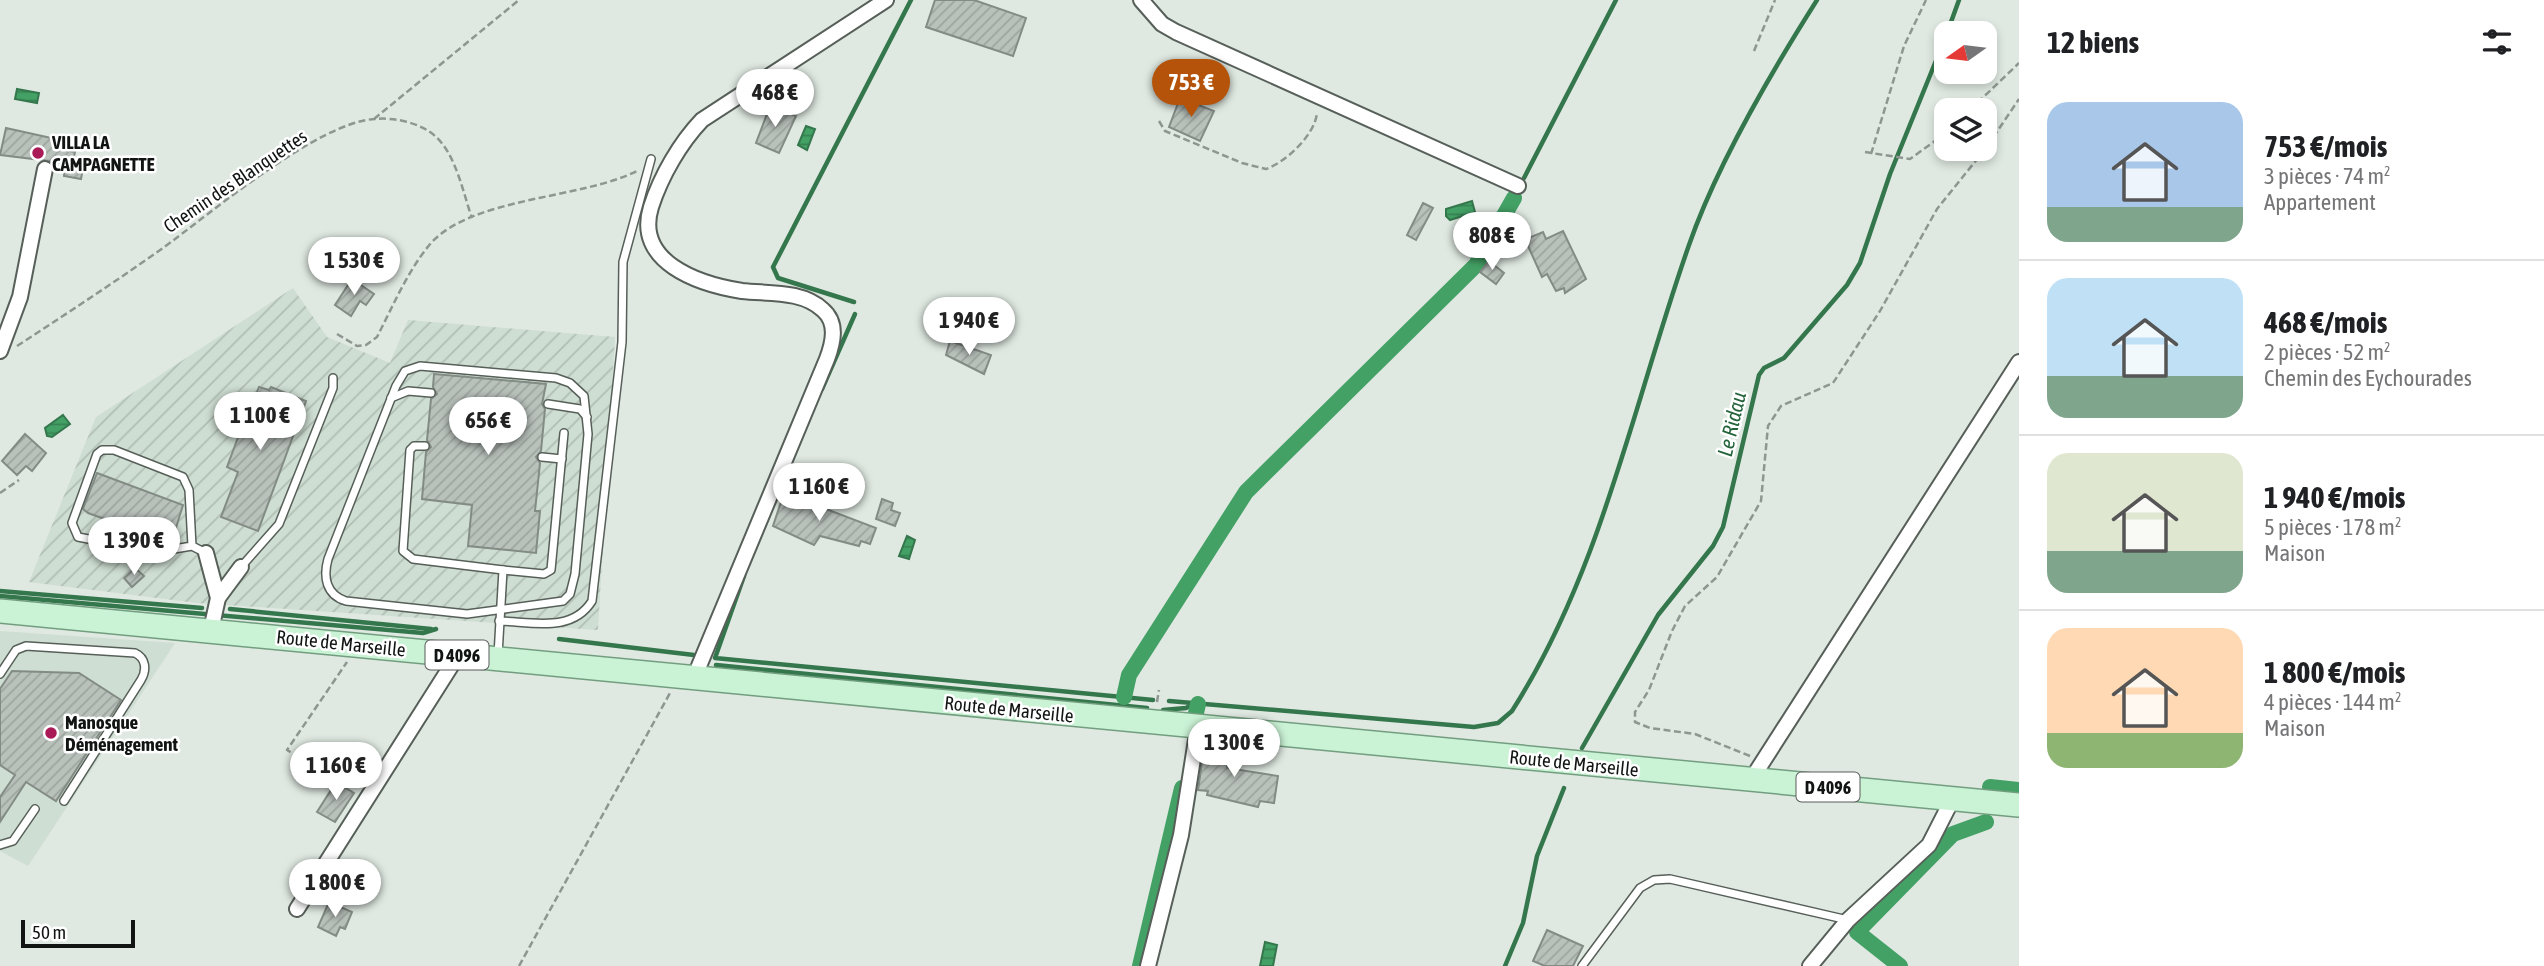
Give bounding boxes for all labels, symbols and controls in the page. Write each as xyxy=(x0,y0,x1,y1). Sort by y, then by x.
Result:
north arrow xyxy=(1934,21,1997,84)
map controls xyxy=(1934,21,1997,161)
icon: filters xyxy=(2478,23,2516,61)
text: 12 biens xyxy=(2047,25,2139,59)
pin: 753 € xyxy=(1142,60,1240,119)
pin: 468 € xyxy=(726,69,824,129)
text: 753 € xyxy=(1168,69,1214,95)
text: 468 € xyxy=(752,79,798,105)
button: layers xyxy=(1934,98,1997,161)
street label: Chemin des Blanquettes xyxy=(159,125,311,237)
text: 753 €/mois xyxy=(2264,129,2387,163)
icon: home xyxy=(2103,130,2187,214)
place label: VILLA LA CAMPAGNETTE xyxy=(51,131,155,175)
marker: VILLA LA CAMPAGNETTE xyxy=(30,145,46,161)
text: 3 pièces · 74 m² xyxy=(2264,163,2391,189)
text: Appartement xyxy=(2264,189,2376,215)
pin: 808 € xyxy=(1443,212,1541,272)
text: 808 € xyxy=(1469,222,1515,248)
pin: 1 530 € xyxy=(289,238,419,297)
text: 1 530 € xyxy=(324,247,384,273)
pin: 1 940 € xyxy=(904,298,1034,357)
text: 468 €/mois xyxy=(2264,305,2387,339)
icon: home xyxy=(2103,306,2187,390)
text: 1 940 € xyxy=(939,307,999,333)
text: 2 pièces · 52 m² xyxy=(2264,339,2391,365)
text: Chemin des Eychourades xyxy=(2264,365,2472,391)
water label: Le Ridau xyxy=(1712,389,1750,459)
pin: 1 100 € xyxy=(195,392,325,452)
pin: 656 € xyxy=(439,398,537,457)
text: 1 100 € xyxy=(230,402,290,428)
text: 656 € xyxy=(465,407,511,433)
pin: 1 160 € xyxy=(754,463,884,523)
text: 1 160 € xyxy=(789,473,849,499)
text: 1 940 €/mois xyxy=(2264,480,2405,514)
icon: home xyxy=(2103,481,2187,565)
text: 5 pièces · 178 m² xyxy=(2264,514,2401,540)
pin: 1 390 € xyxy=(69,518,199,577)
text: 1 390 € xyxy=(104,527,164,553)
text: Maison xyxy=(2264,540,2325,566)
street label: Route de Marseille xyxy=(275,625,407,661)
road number: D 4096 xyxy=(426,640,489,670)
text: 1 800 €/mois xyxy=(2264,655,2405,689)
icon: home xyxy=(2103,656,2187,740)
text: 4 pièces · 144 m² xyxy=(2264,689,2401,715)
street label: Route de Marseille xyxy=(943,691,1075,727)
place label: Manosque Déménagement xyxy=(65,711,179,755)
text: Maison xyxy=(2264,715,2325,741)
pin: 1 300 € xyxy=(1169,720,1299,779)
marker: Manosque Déménagement xyxy=(43,725,59,741)
text: 1 300 € xyxy=(1204,729,1264,755)
pin: 1 160 € xyxy=(271,742,401,802)
street label: Route de Marseille xyxy=(1508,745,1640,781)
text: 1 160 € xyxy=(306,752,366,778)
road number: D 4096 xyxy=(1797,772,1860,802)
pin: 1 800 € xyxy=(270,860,400,919)
text: 1 800 € xyxy=(305,869,365,895)
scale bar xyxy=(21,917,135,949)
text: 50 m xyxy=(32,921,66,943)

